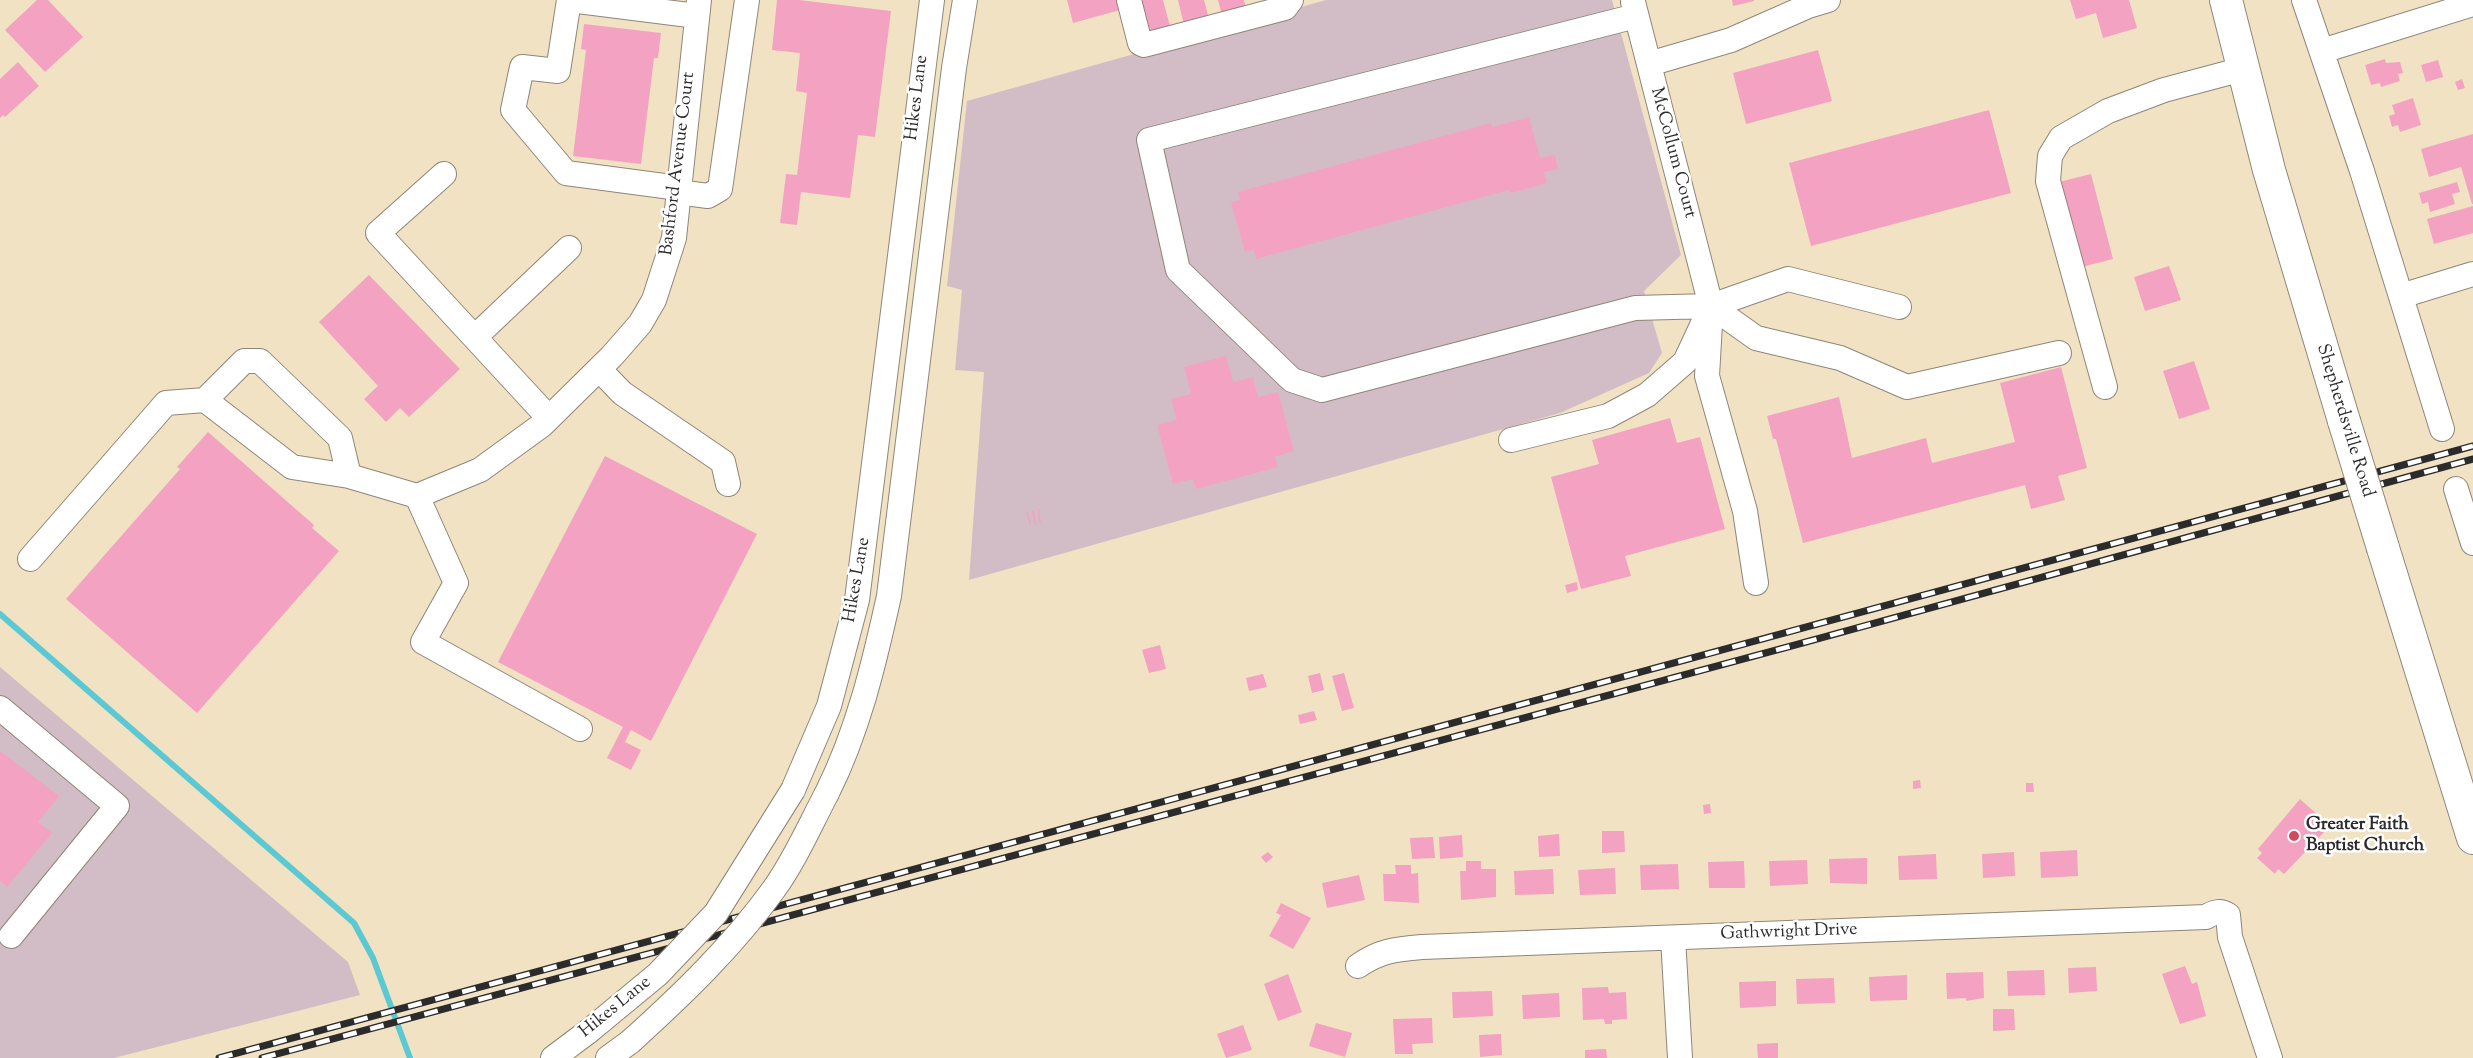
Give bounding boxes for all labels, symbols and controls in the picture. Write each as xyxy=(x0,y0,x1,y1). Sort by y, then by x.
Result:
street label: Hikes Lane xyxy=(902,54,934,142)
street label: Bashford Avenue Court xyxy=(657,71,701,257)
street label: McCollum Court xyxy=(1644,85,1700,221)
street label: Shepherdsville Road xyxy=(2310,342,2378,500)
street label: Hikes Lane xyxy=(840,536,876,624)
place label: Greater Faith Baptist Church xyxy=(2306,815,2424,858)
marker: Greater Faith Baptist Church xyxy=(2287,829,2301,843)
street label: Gathwright Drive xyxy=(1720,920,1858,946)
street label: Hikes Lane xyxy=(576,973,656,1043)

